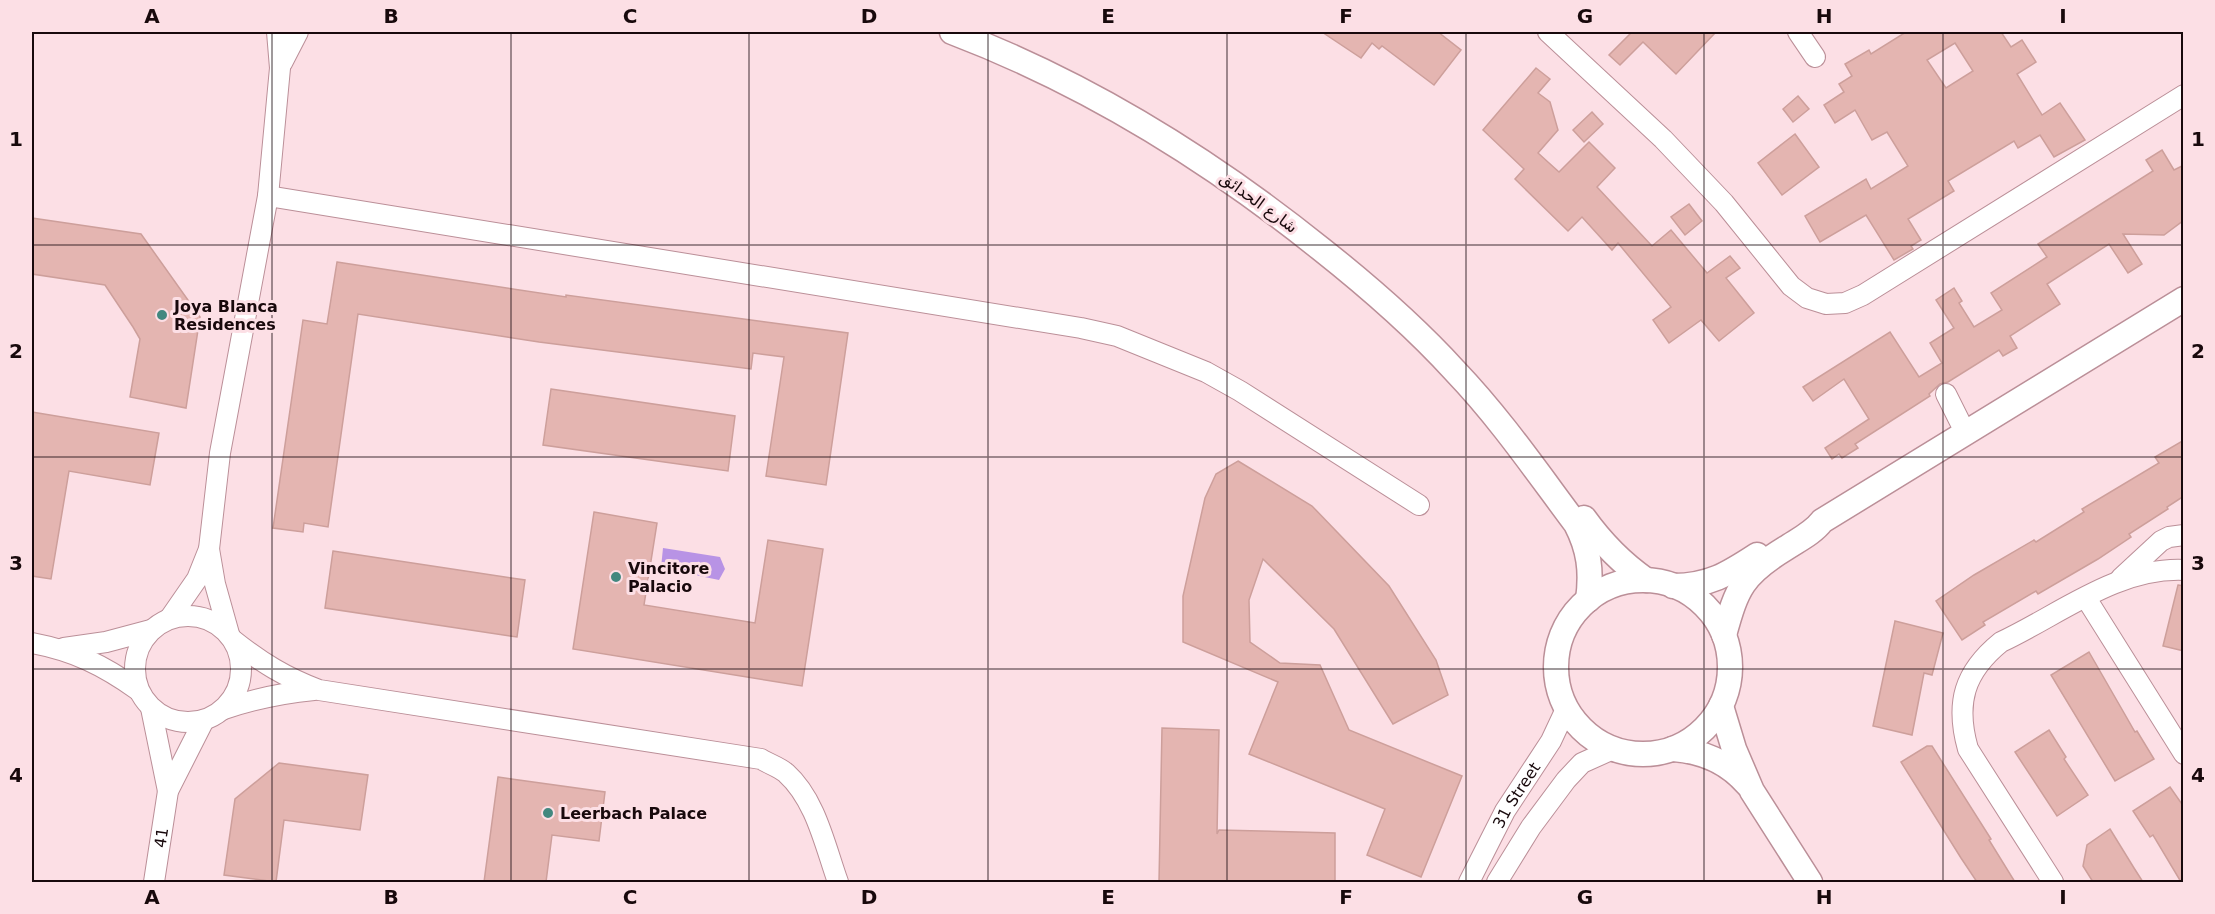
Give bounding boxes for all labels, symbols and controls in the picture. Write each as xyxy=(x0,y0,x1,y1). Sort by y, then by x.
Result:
text: A xyxy=(144,4,160,28)
text: B xyxy=(383,4,399,28)
text: C xyxy=(623,4,637,28)
text: D xyxy=(861,4,877,28)
text: E xyxy=(1101,4,1115,28)
text: F xyxy=(1339,4,1353,28)
text: G xyxy=(1577,4,1593,28)
text: H xyxy=(1816,4,1832,28)
text: I xyxy=(2059,4,2067,28)
text: 1 xyxy=(9,127,23,151)
text: 1 xyxy=(2191,127,2205,151)
street label: شارع الحدائق xyxy=(1216,168,1301,238)
place label: Joya Blanca Residences xyxy=(173,297,278,334)
marker: Joya Blanca Residences xyxy=(155,308,169,322)
text: 2 xyxy=(9,339,23,363)
text: 2 xyxy=(2191,339,2205,363)
text: 3 xyxy=(9,551,23,575)
text: 3 xyxy=(2191,551,2205,575)
place label: Vincitore Palacio xyxy=(628,559,709,596)
marker: Vincitore Palacio xyxy=(609,570,623,584)
street label: 31 Street xyxy=(1489,759,1544,831)
text: 4 xyxy=(9,763,23,787)
text: 4 xyxy=(2191,763,2205,787)
place label: Leerbach Palace xyxy=(560,804,707,823)
marker: Leerbach Palace xyxy=(541,806,555,820)
street label: 41 xyxy=(150,826,172,849)
text: A xyxy=(144,885,160,909)
text: B xyxy=(383,885,399,909)
text: C xyxy=(623,885,637,909)
text: D xyxy=(861,885,877,909)
text: E xyxy=(1101,885,1115,909)
text: F xyxy=(1339,885,1353,909)
text: G xyxy=(1577,885,1593,909)
text: H xyxy=(1816,885,1832,909)
text: I xyxy=(2059,885,2067,909)

